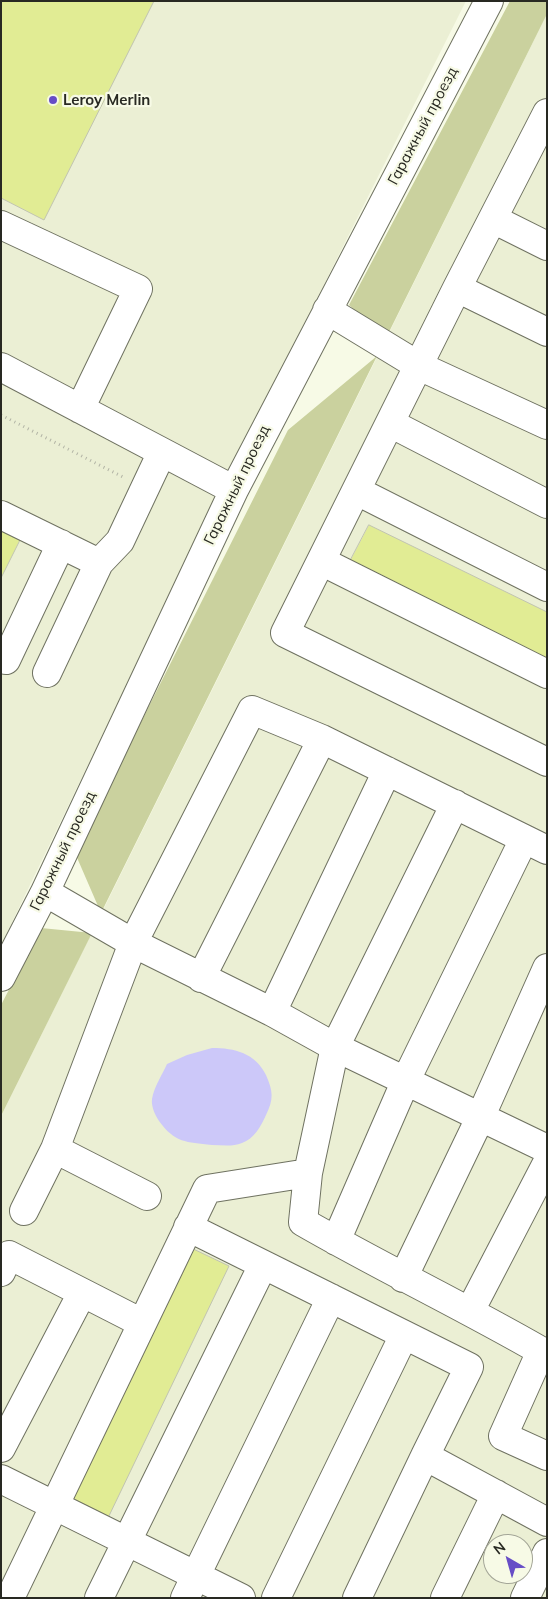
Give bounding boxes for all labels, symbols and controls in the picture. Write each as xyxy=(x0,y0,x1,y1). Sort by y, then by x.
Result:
street label: Гаражный проезд xyxy=(384,64,462,188)
place label: Leroy Merlin xyxy=(63,91,150,109)
marker: Leroy Merlin xyxy=(47,94,59,106)
street label: Гаражный проезд xyxy=(200,422,274,548)
street label: Гаражный проезд xyxy=(26,788,100,914)
north arrow xyxy=(483,1534,533,1584)
text: N xyxy=(490,1538,509,1558)

